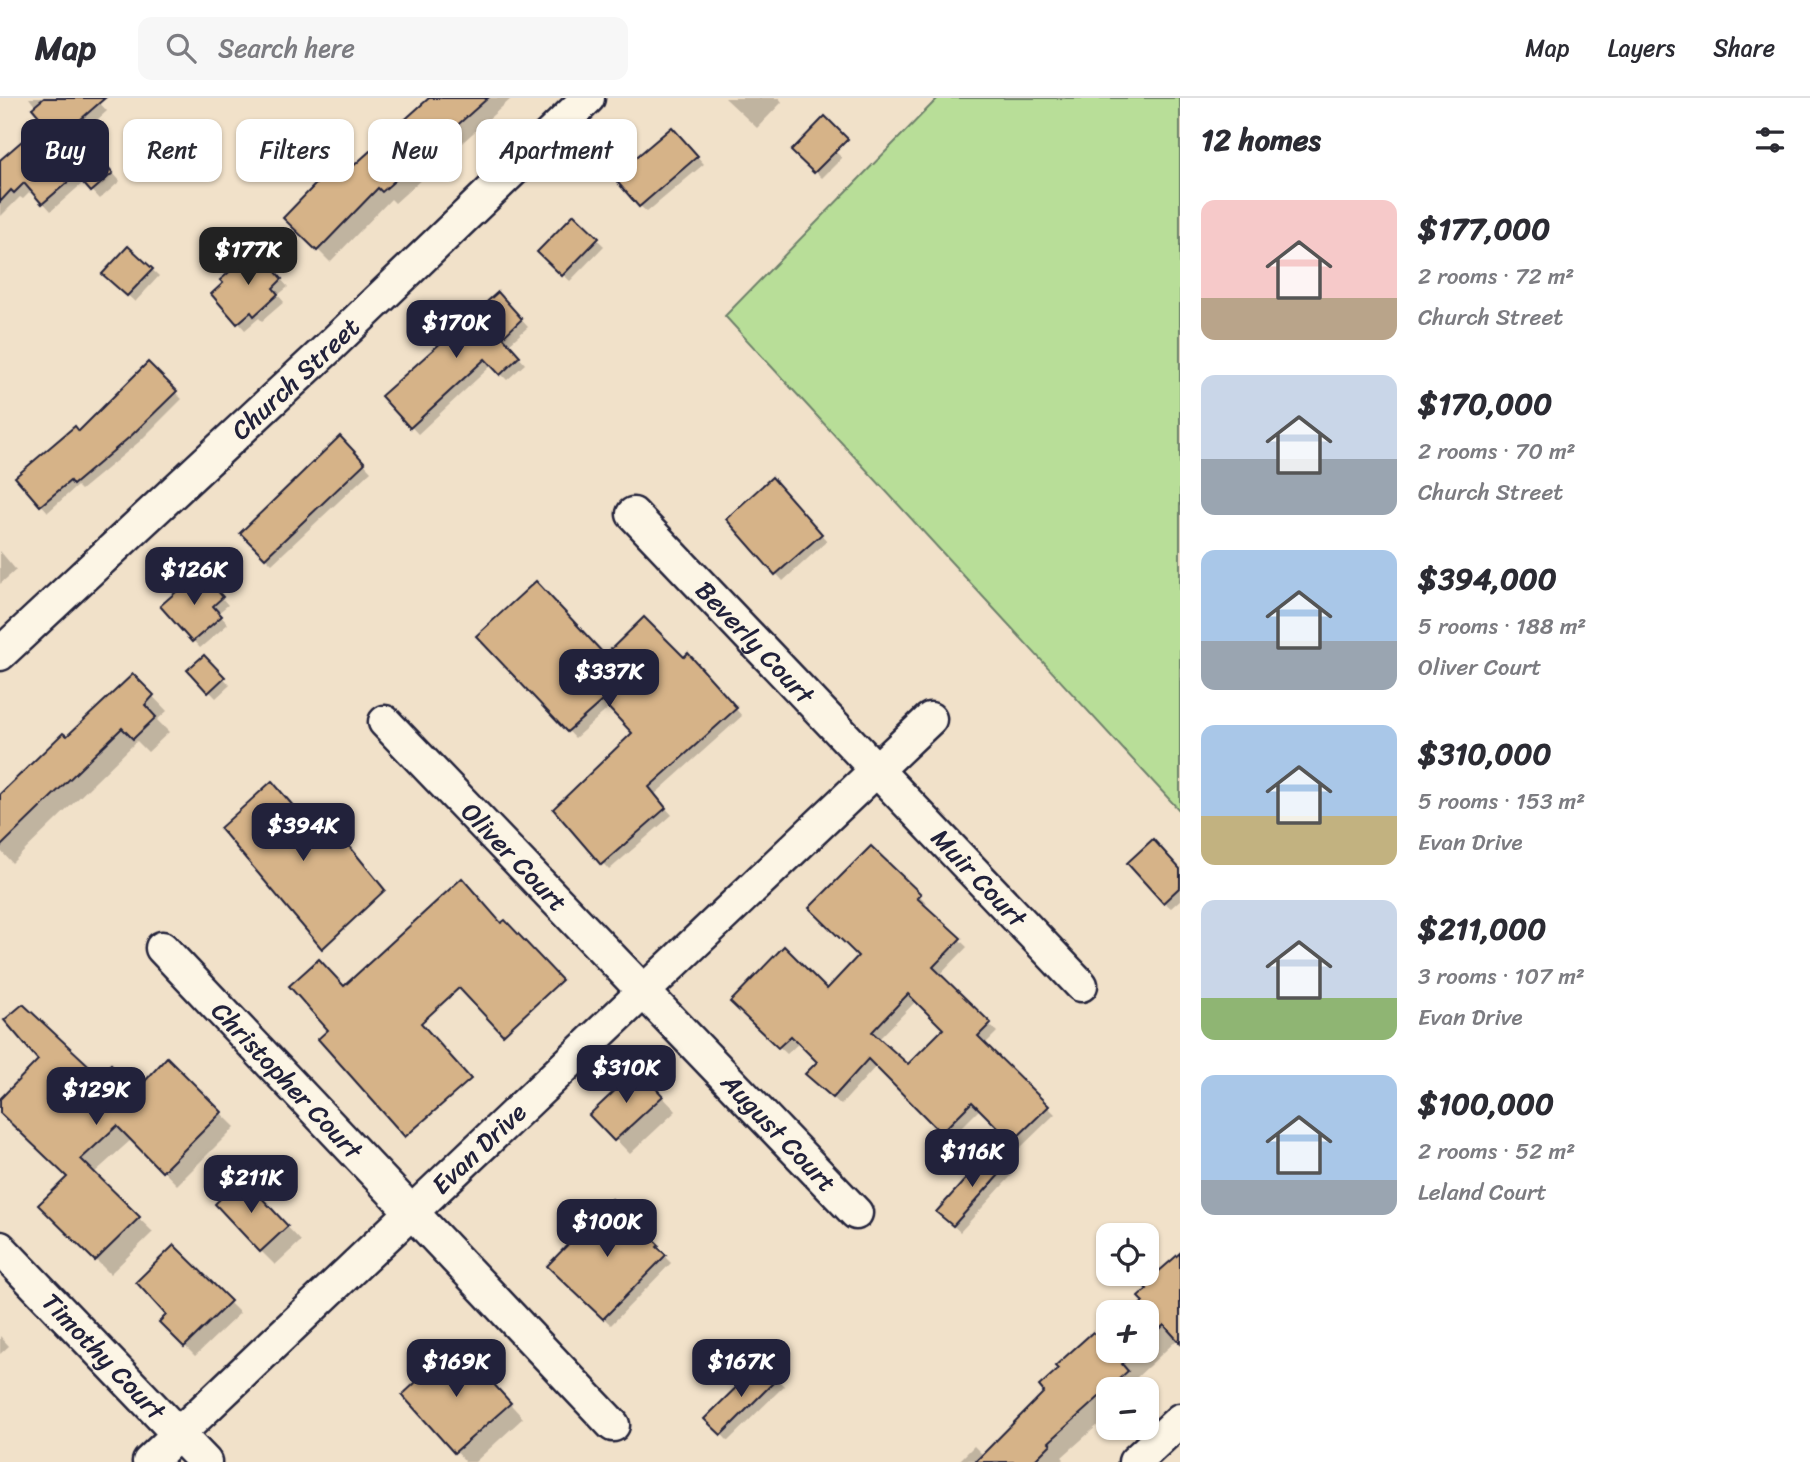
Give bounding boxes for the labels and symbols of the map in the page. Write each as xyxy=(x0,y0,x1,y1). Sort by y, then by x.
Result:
pin: $177K xyxy=(199,228,297,287)
pin: $170K xyxy=(407,300,505,360)
street label: Church Street xyxy=(220,305,371,451)
pin: $126K xyxy=(145,547,243,607)
street label: Beverly Court xyxy=(684,569,827,716)
pin: $337K xyxy=(560,650,658,709)
street label: Oliver Court xyxy=(450,791,579,923)
pin: $394K xyxy=(254,804,352,863)
street label: Muir Court xyxy=(920,817,1039,940)
street label: Christopher Court xyxy=(200,990,375,1172)
pin: $310K xyxy=(577,1046,675,1105)
street label: August Court xyxy=(709,1061,848,1204)
pin: $129K xyxy=(47,1068,145,1127)
street label: Evan Drive xyxy=(420,1091,538,1206)
pin: $116K xyxy=(923,1130,1021,1189)
pin: $211K xyxy=(202,1156,300,1215)
pin: $100K xyxy=(558,1200,656,1259)
street label: Timothy Court xyxy=(30,1281,178,1433)
pin: $169K xyxy=(407,1340,505,1399)
pin: $167K xyxy=(692,1340,790,1399)

